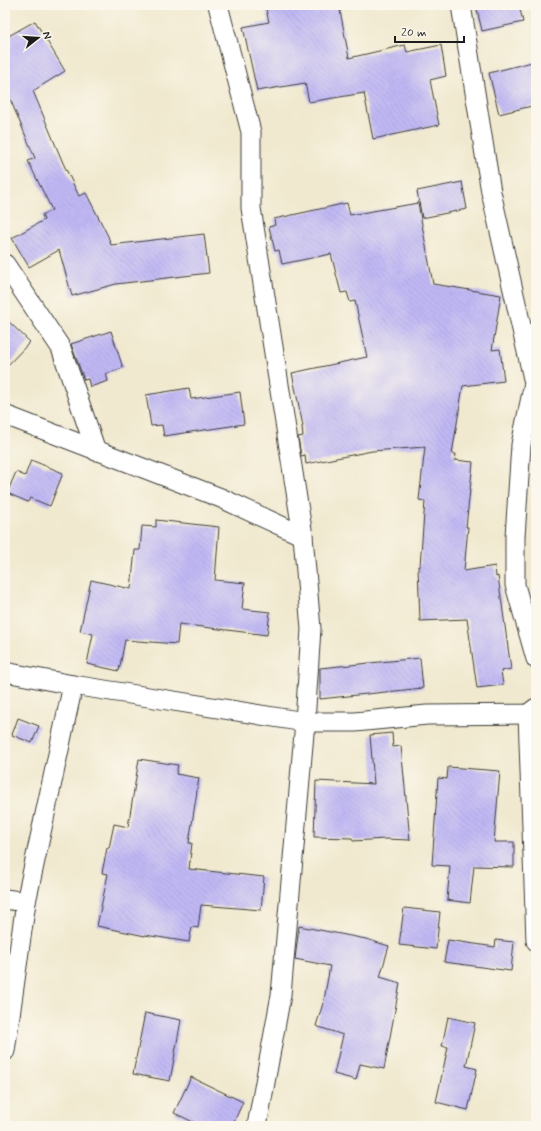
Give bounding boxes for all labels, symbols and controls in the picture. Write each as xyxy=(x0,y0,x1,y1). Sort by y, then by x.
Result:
north arrow xyxy=(18,18,58,58)
scale bar xyxy=(395,18,464,44)
text: 20 m xyxy=(401,25,427,41)
text: N xyxy=(39,30,54,41)

